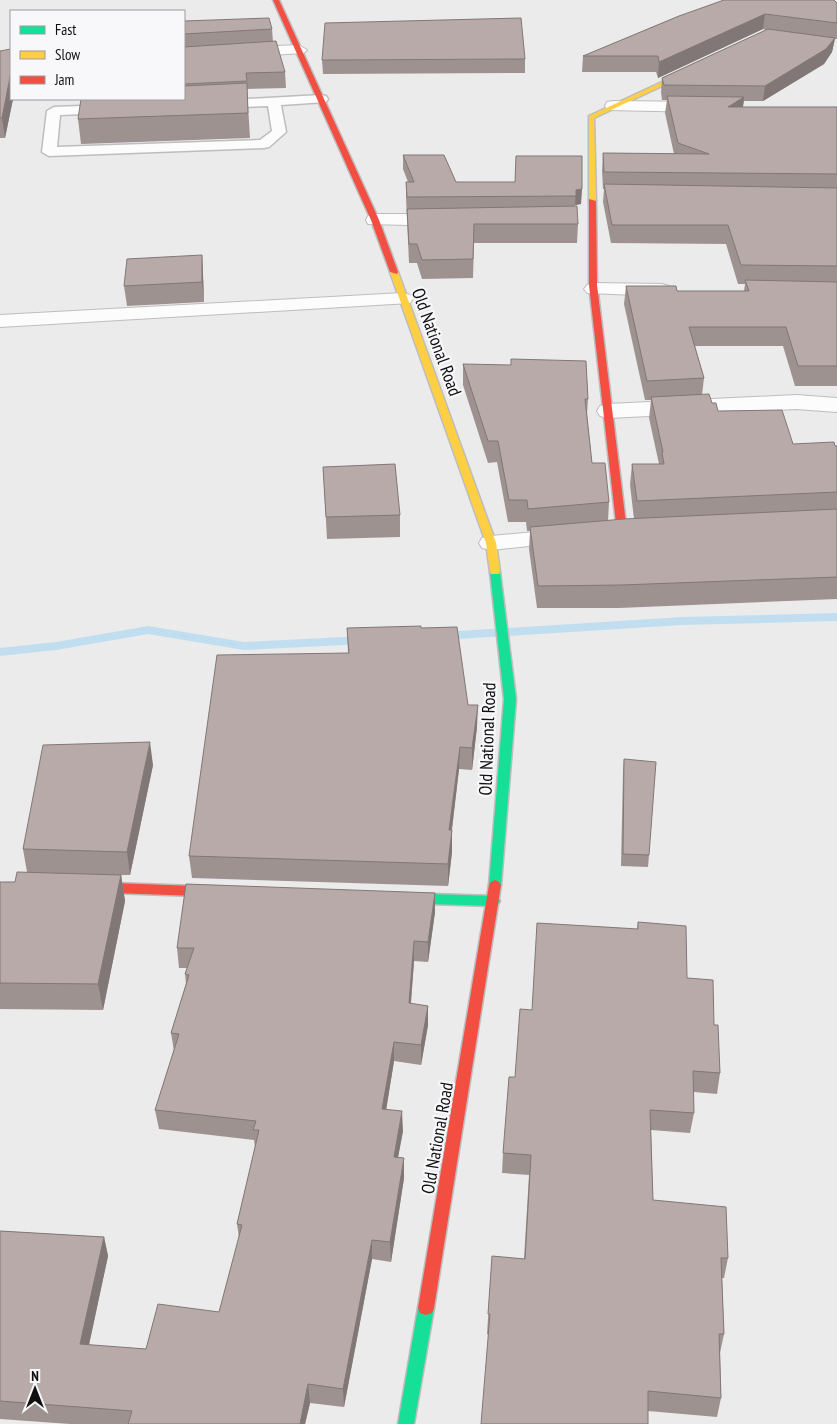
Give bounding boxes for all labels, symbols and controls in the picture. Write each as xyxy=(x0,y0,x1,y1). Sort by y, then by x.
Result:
legend xyxy=(10,10,185,100)
text: Fast xyxy=(55,20,76,39)
text: Slow xyxy=(55,45,80,64)
text: Jam xyxy=(54,70,74,89)
street label: Old National Road xyxy=(407,285,467,399)
street label: Old National Road xyxy=(474,682,500,796)
street label: Old National Road xyxy=(416,1080,458,1196)
north arrow xyxy=(10,1364,60,1414)
text: N xyxy=(31,1367,39,1385)

